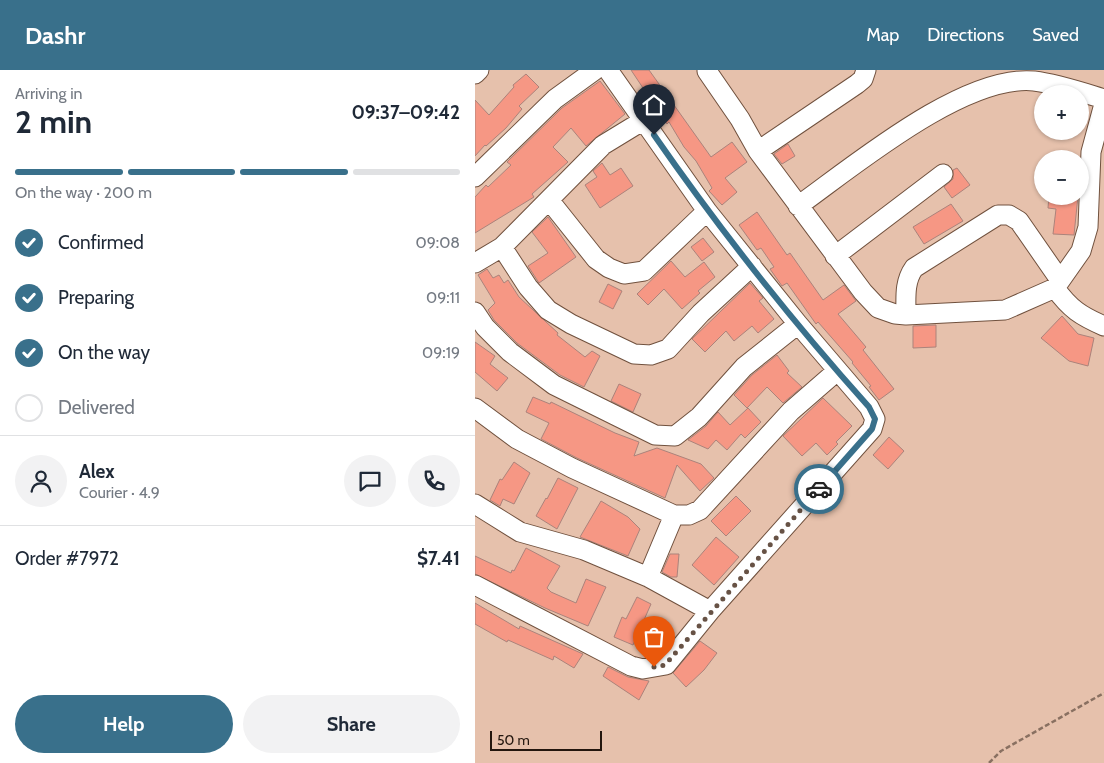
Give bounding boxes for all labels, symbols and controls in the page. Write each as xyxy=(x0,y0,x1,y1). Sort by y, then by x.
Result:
text: Dashr xyxy=(25,21,85,50)
text: Map xyxy=(866,24,899,46)
text: Directions xyxy=(927,24,1004,46)
text: Saved xyxy=(1032,24,1079,46)
text: Arriving in xyxy=(15,84,82,103)
pin xyxy=(633,84,675,135)
map controls xyxy=(1034,85,1089,205)
button: + xyxy=(1034,85,1089,140)
icon: home xyxy=(640,91,668,119)
text: 09:37–09:42 xyxy=(351,101,460,124)
text: 2 min xyxy=(15,102,92,141)
button: − xyxy=(1034,150,1089,205)
text: On the way · 200 m xyxy=(15,183,152,202)
icon: check xyxy=(15,229,43,257)
text: Confirmed xyxy=(58,231,144,254)
text: 09:08 xyxy=(416,233,460,252)
icon: check xyxy=(15,284,43,312)
text: Preparing xyxy=(58,286,134,309)
text: 09:11 xyxy=(426,288,460,307)
icon: check xyxy=(15,339,43,367)
text: On the way xyxy=(58,341,150,364)
text: 09:19 xyxy=(422,343,460,362)
text: Delivered xyxy=(58,396,135,419)
button: person xyxy=(15,455,67,507)
button: chat xyxy=(344,455,396,507)
button: phone xyxy=(408,455,460,507)
text: Alex xyxy=(79,460,115,483)
courier xyxy=(794,464,844,514)
icon: car xyxy=(805,475,833,503)
text: Courier · 4.9 xyxy=(79,483,160,502)
text: Order #7972 xyxy=(15,547,119,570)
text: $7.41 xyxy=(417,547,460,570)
pin xyxy=(633,616,675,667)
icon: bag xyxy=(640,623,668,651)
button: Help xyxy=(15,695,233,753)
button: Share xyxy=(243,695,460,753)
scale bar xyxy=(490,728,603,751)
text: 50 m xyxy=(497,731,530,749)

